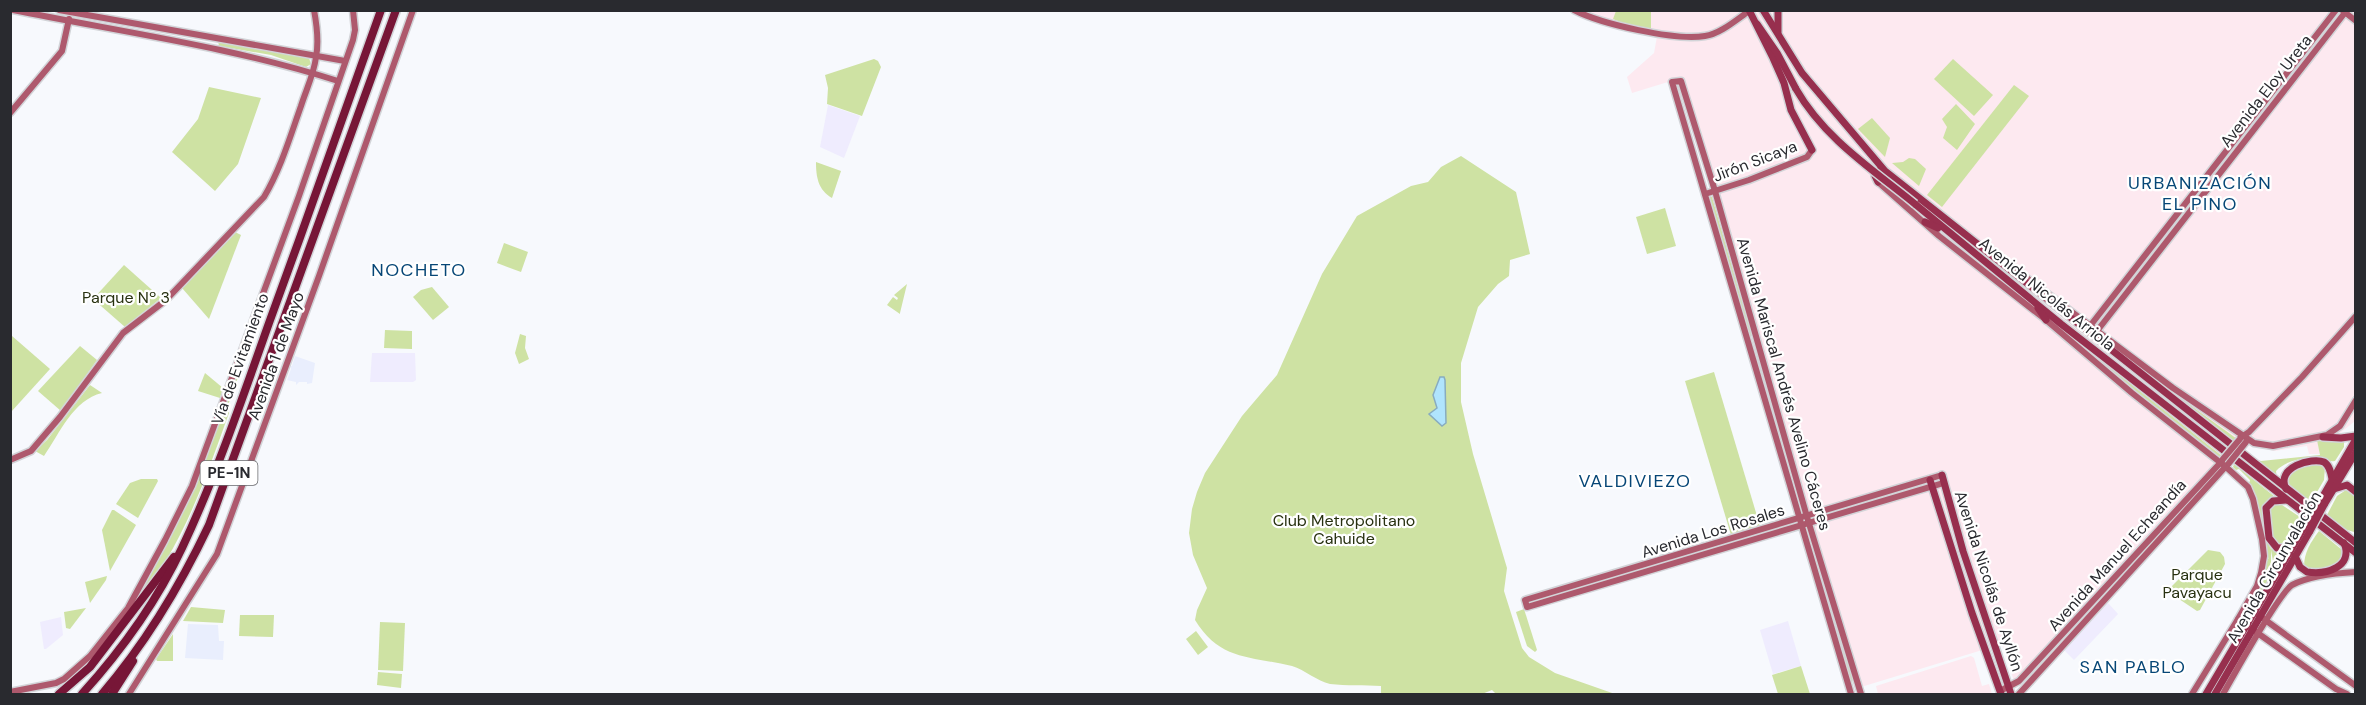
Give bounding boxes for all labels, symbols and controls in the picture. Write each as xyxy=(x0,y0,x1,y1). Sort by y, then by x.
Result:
street label: Avenida Eloy Ureta xyxy=(2215,30,2317,152)
street label: Jirón Sicaya xyxy=(1710,135,1800,187)
district label: URBANIZACIÓN EL PINO xyxy=(2128,171,2272,216)
street label: Avenida Nicolás Arriola xyxy=(1975,233,2119,355)
street label: Avenida Mariscal Andrés Avelino Cáceres xyxy=(1732,235,1836,533)
district label: NOCHETO xyxy=(371,258,467,282)
park label: Parque Nº 3 xyxy=(82,287,170,308)
street label: Avenida 1 de Mayo xyxy=(243,289,309,423)
street label: Vía de Evitamiento xyxy=(206,290,274,428)
road number: PE-1N xyxy=(200,461,258,485)
district label: VALDIVIEZO xyxy=(1578,469,1692,493)
street label: Avenida Manuel Echeandía xyxy=(2043,475,2191,635)
street label: Avenida Circunvalación xyxy=(2222,487,2326,647)
street label: Avenida Nicolás de Ayllón xyxy=(1950,488,2028,674)
street label: Avenida Los Rosales xyxy=(1639,499,1787,563)
park label: Club Metropolitano Cahuide xyxy=(1273,510,1415,549)
park label: Parque Pavayacu xyxy=(2162,564,2232,603)
district label: SAN PABLO xyxy=(2079,655,2187,679)

